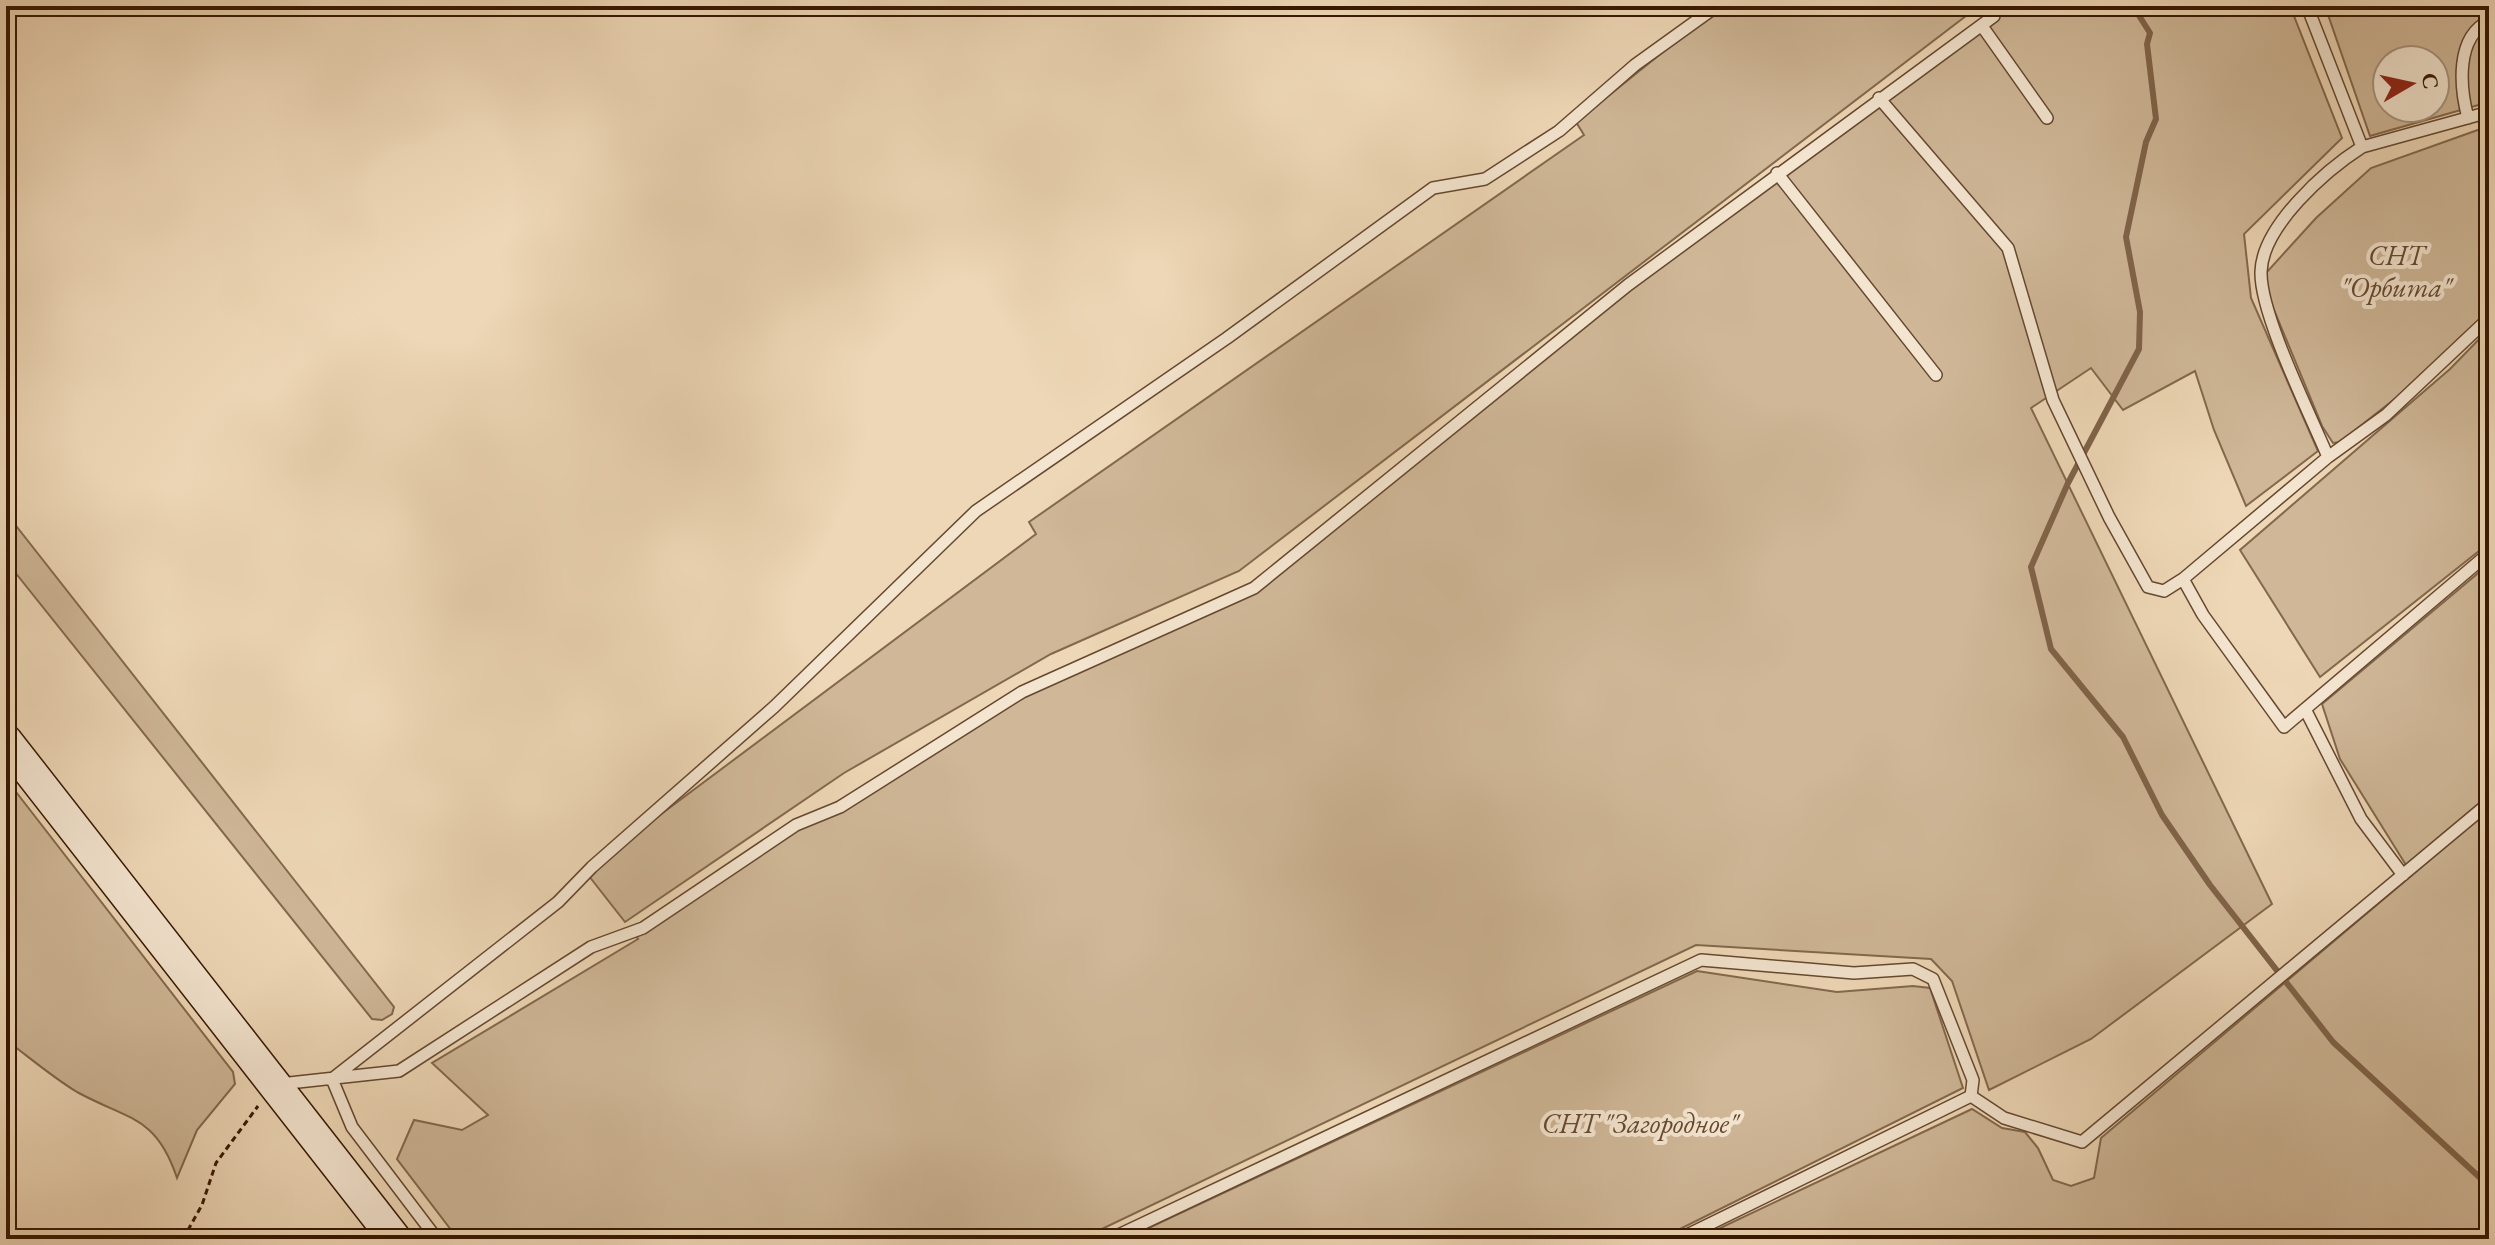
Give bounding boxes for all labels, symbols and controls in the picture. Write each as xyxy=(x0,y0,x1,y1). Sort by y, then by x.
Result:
north arrow xyxy=(2371,44,2451,124)
text: С xyxy=(2415,71,2446,91)
park label: CНТ "Орбита" xyxy=(2341,237,2454,305)
park label: СНТ "Загородное" xyxy=(1542,1105,1741,1141)

